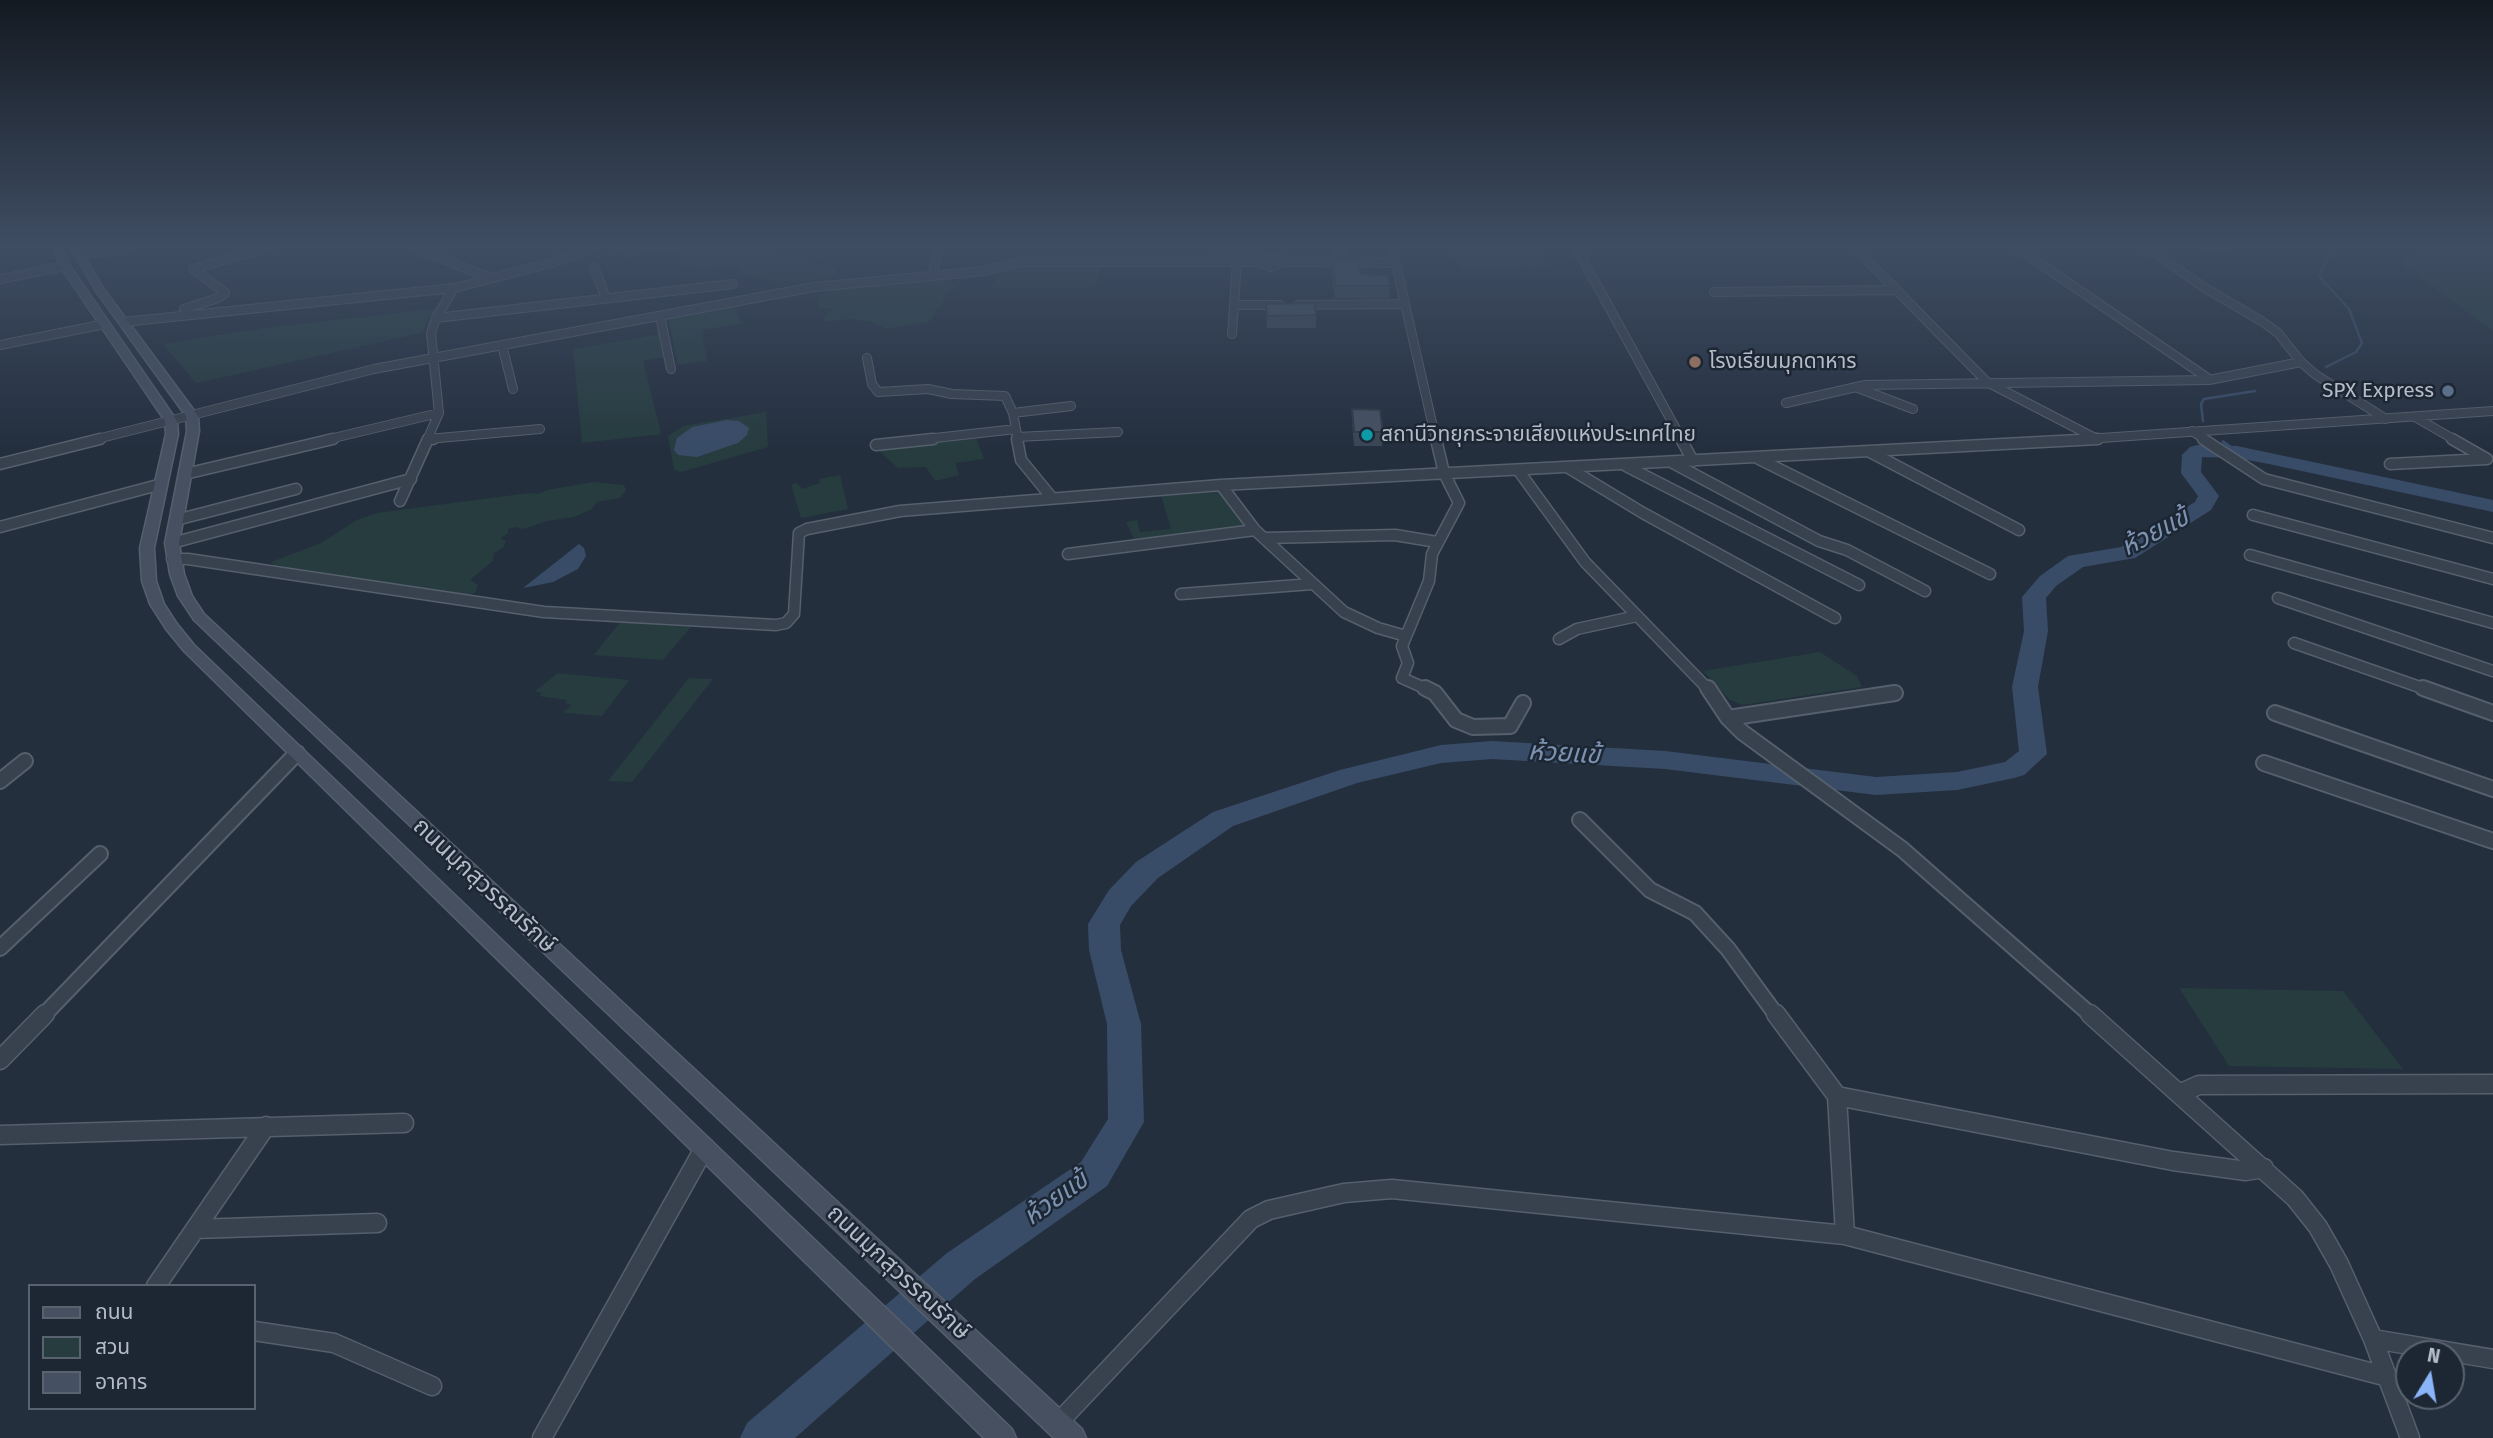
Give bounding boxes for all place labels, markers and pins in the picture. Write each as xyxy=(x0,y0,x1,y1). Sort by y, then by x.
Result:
place label: โรงเรียนมุกดาหาร xyxy=(1709,349,1856,375)
marker: โรงเรียนมุกดาหาร xyxy=(1687,354,1703,370)
place label: SPX Express xyxy=(2322,378,2434,404)
marker: SPX Express xyxy=(2440,383,2456,399)
place label: สถานีวิทยุกระจายเสียงแห่งประเทศไทย xyxy=(1381,422,1696,448)
marker: สถานีวิทยุกระจายเสียงแห่งประเทศไทย xyxy=(1359,427,1375,443)

